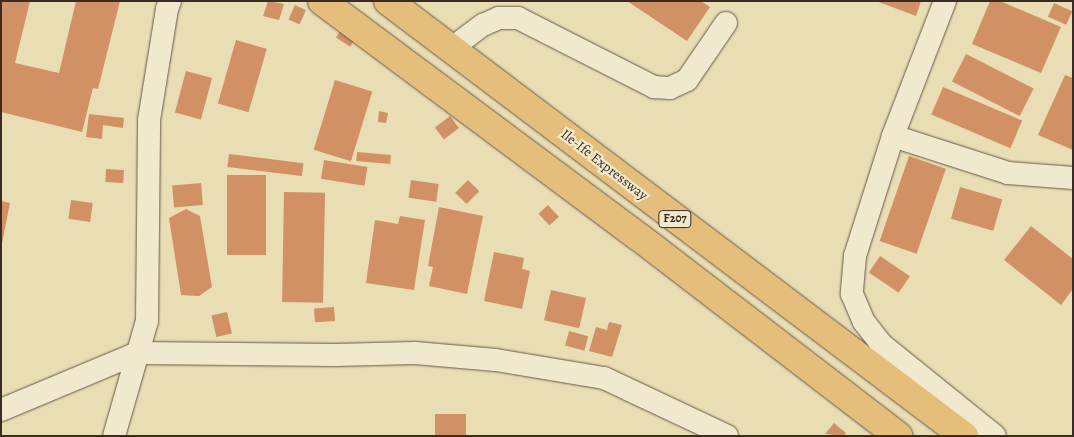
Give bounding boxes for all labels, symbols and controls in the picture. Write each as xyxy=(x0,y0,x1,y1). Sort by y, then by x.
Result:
street label: Ile-Ife Expressway xyxy=(557,126,651,204)
road number: F207 xyxy=(658,210,692,228)

